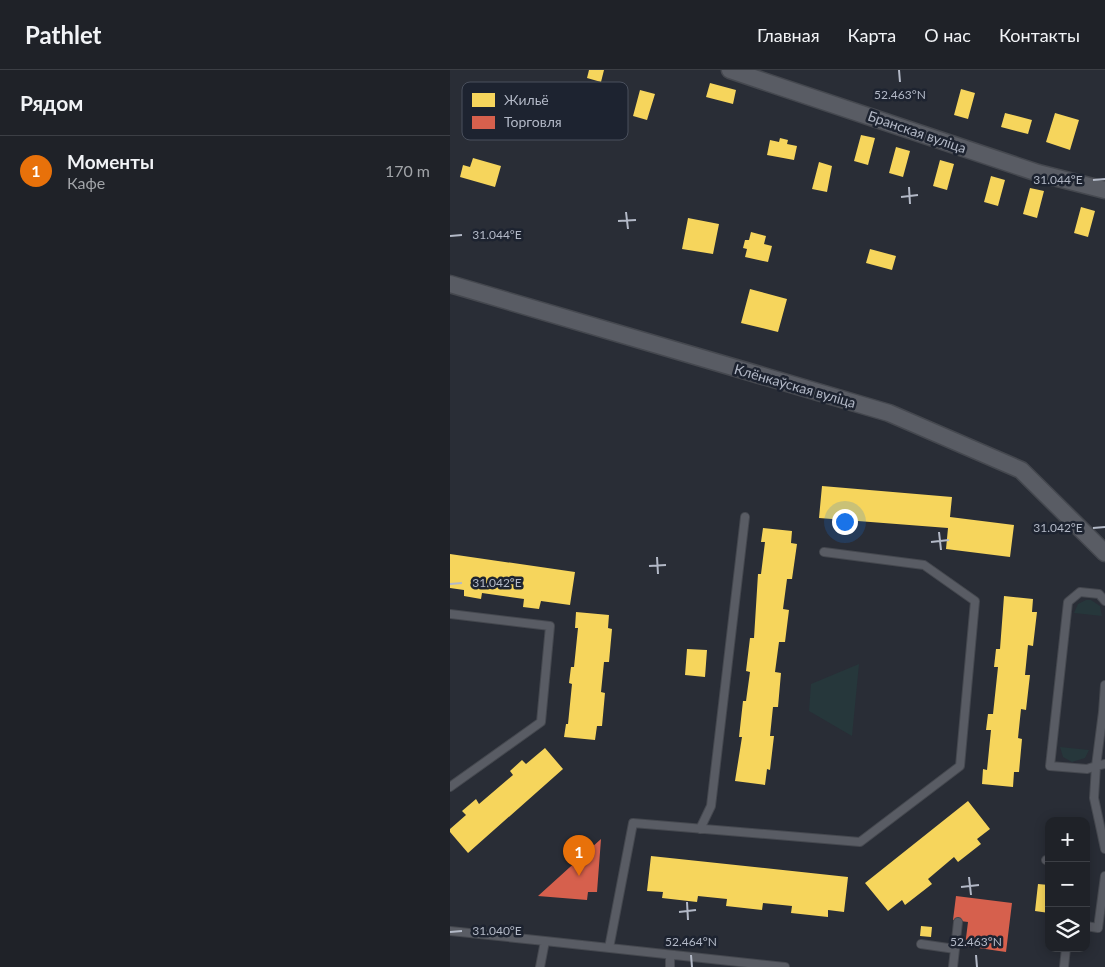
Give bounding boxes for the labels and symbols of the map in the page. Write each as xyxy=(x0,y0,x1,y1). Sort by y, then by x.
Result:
legend xyxy=(462,82,628,140)
text: 52.463°N xyxy=(874,87,926,102)
text: Жильё xyxy=(504,91,549,108)
street label: Бранская вуліца xyxy=(866,107,969,156)
text: Торговля xyxy=(504,113,562,130)
text: 31.044°E xyxy=(1033,172,1083,187)
text: 31.044°E xyxy=(472,227,522,242)
street label: Клёнкаўская вуліца xyxy=(732,360,858,411)
your location xyxy=(832,509,858,535)
text: 31.042°E xyxy=(1033,520,1083,535)
text: 31.042°E xyxy=(472,575,522,590)
pin: 1 xyxy=(563,835,595,876)
text: 31.040°E xyxy=(472,923,522,938)
text: 52.464°N xyxy=(665,934,717,949)
text: 52.463°N xyxy=(950,934,1002,949)

